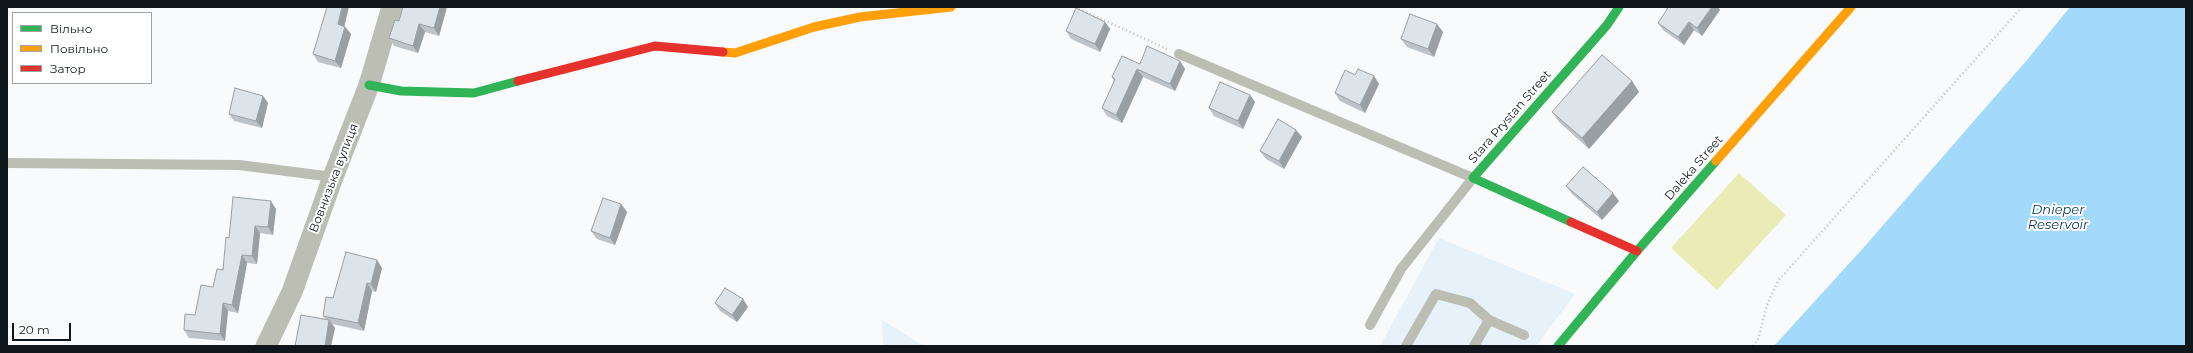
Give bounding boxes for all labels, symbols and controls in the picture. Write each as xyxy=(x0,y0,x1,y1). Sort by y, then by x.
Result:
legend xyxy=(12,12,152,84)
text: Вільно xyxy=(50,21,92,36)
text: Повільно xyxy=(50,41,108,56)
text: Затор xyxy=(50,61,86,76)
street label: Stara Prystan Street xyxy=(1466,68,1554,166)
street label: Вовнизька вулиця xyxy=(307,122,361,234)
street label: Daleka Street xyxy=(1662,133,1726,203)
water label: Dnieper Reservoir xyxy=(2028,202,2088,233)
scale bar xyxy=(14,315,73,341)
text: 20 m xyxy=(19,322,50,337)

